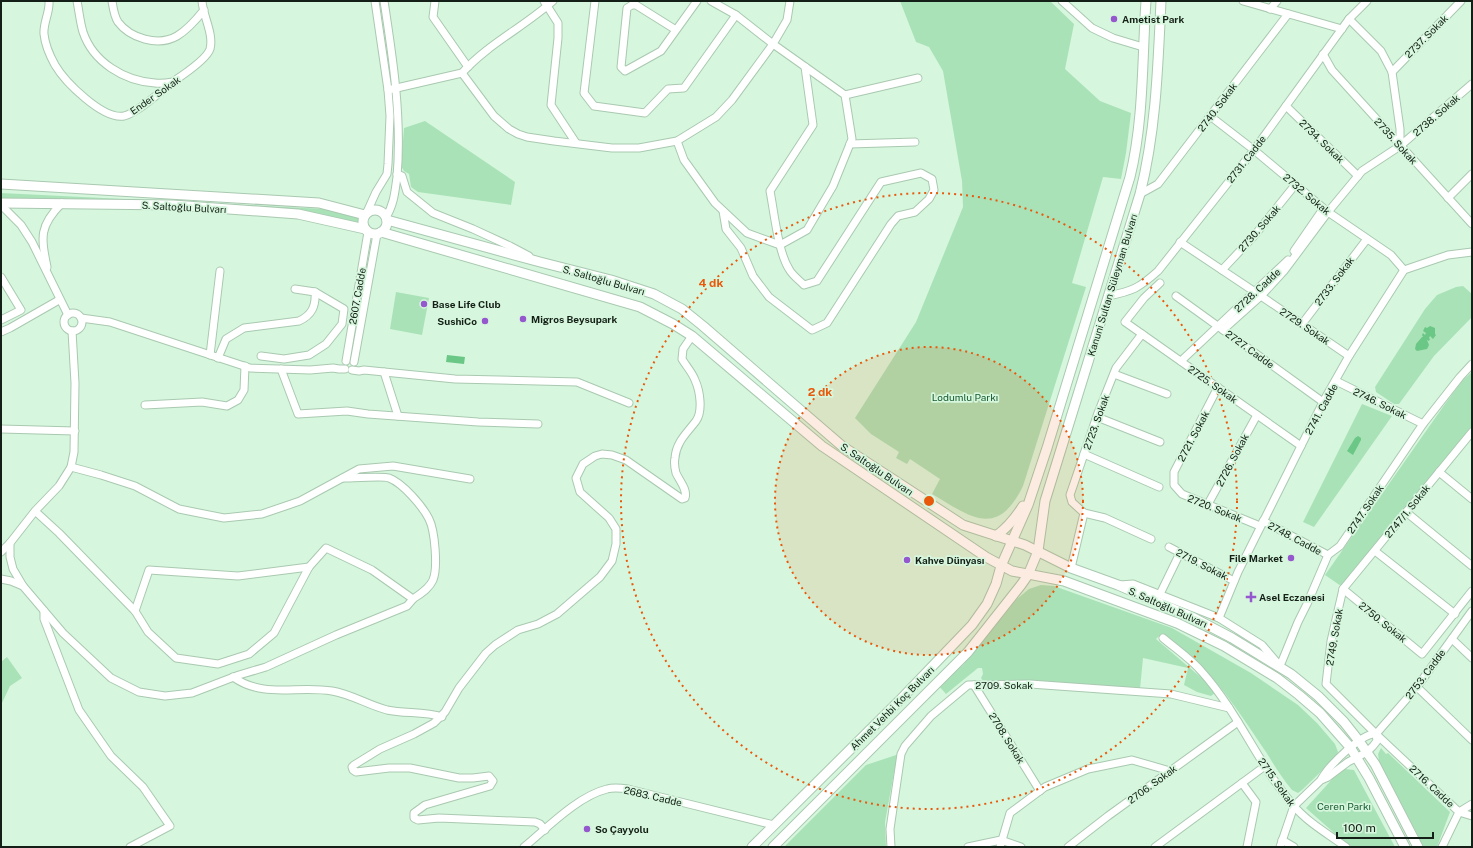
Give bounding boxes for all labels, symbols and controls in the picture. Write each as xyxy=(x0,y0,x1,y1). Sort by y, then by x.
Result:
street label: 2737. Sokak xyxy=(1402,12,1450,60)
place label: Ametist Park xyxy=(1122,13,1184,25)
marker: Ametist Park xyxy=(1109,14,1119,24)
street label: Ender Sokak xyxy=(127,73,183,117)
street label: 2740. Sokak xyxy=(1195,80,1239,134)
street label: 2738. Sokak xyxy=(1410,91,1462,139)
street label: 2735. Sokak xyxy=(1372,115,1420,167)
street label: 2734. Sokak xyxy=(1297,117,1347,166)
street label: 2731. Cadde xyxy=(1224,133,1268,185)
street label: 2732. Sokak xyxy=(1281,171,1333,217)
street label: S. Saltoğlu Bulvarı xyxy=(141,199,227,215)
street label: 2730. Sokak xyxy=(1236,202,1283,254)
street label: Kanuni Sultan Süleyman Bulvarı xyxy=(1085,212,1139,358)
street label: 2733. Sokak xyxy=(1312,254,1356,308)
street label: S. Saltoğlu Bulvarı xyxy=(562,263,646,297)
street label: 2728. Cadde xyxy=(1231,265,1283,315)
street label: 2607. Cadde xyxy=(346,266,368,325)
text: 4 dk xyxy=(699,276,723,290)
place label: Base Life Club xyxy=(432,298,501,310)
marker: Base Life Club xyxy=(419,299,429,309)
street label: 2729. Sokak xyxy=(1278,305,1333,347)
place label: Migros Beysupark xyxy=(531,313,617,325)
marker: Migros Beysupark xyxy=(518,314,528,324)
place label: SushiCo xyxy=(437,315,477,327)
marker: SushiCo xyxy=(480,316,490,326)
street label: 2727. Cadde xyxy=(1223,327,1277,371)
street label: 2725. Sokak xyxy=(1186,362,1241,406)
street label: 2741. Cadde xyxy=(1302,381,1340,437)
text: 2 dk xyxy=(808,385,832,399)
street label: 2746. Sokak xyxy=(1351,385,1409,421)
park label: Lodumlu Parkı xyxy=(932,391,998,403)
street label: 2723. Sokak xyxy=(1080,392,1112,451)
street label: 2721. Sokak xyxy=(1175,408,1212,463)
street label: 2726. Sokak xyxy=(1213,431,1251,488)
street label: S. Saltoğlu Bulvarı xyxy=(838,440,916,498)
street label: 2747. Sokak xyxy=(1344,482,1386,536)
street label: 2747/1. Sokak xyxy=(1382,482,1432,540)
street label: 2720. Sokak xyxy=(1186,492,1244,525)
centre of rings xyxy=(922,494,936,508)
street label: 2748. Cadde xyxy=(1266,519,1324,557)
street label: 2719. Sokak xyxy=(1174,546,1230,582)
place label: File Market xyxy=(1229,552,1283,564)
marker: File Market xyxy=(1286,553,1296,563)
place label: Kahve Dünyası xyxy=(915,554,985,566)
marker: Kahve Dünyası xyxy=(902,555,912,565)
street label: S. Saltoğlu Bulvarı xyxy=(1127,584,1209,630)
place label: Asel Eczanesi xyxy=(1259,591,1325,603)
marker: Asel Eczanesi xyxy=(1246,592,1256,602)
street label: 2750. Sokak xyxy=(1357,599,1410,645)
street label: 2749. Sokak xyxy=(1323,607,1345,667)
street label: 2753. Cadde xyxy=(1402,646,1448,701)
street label: Ahmet Vehbi Koç Bulvarı xyxy=(848,664,936,752)
street label: 2709. Sokak xyxy=(975,679,1033,691)
street label: 2708. Sokak xyxy=(987,710,1028,766)
street label: 2715. Sokak xyxy=(1256,756,1298,809)
street label: 2706. Sokak xyxy=(1125,762,1179,806)
street label: 2716. Cadde xyxy=(1407,762,1457,810)
street label: 2683. Cadde xyxy=(623,783,684,809)
park label: Ceren Parkı xyxy=(1317,800,1371,812)
scale bar xyxy=(1337,814,1433,840)
text: 100 m xyxy=(1343,821,1376,835)
place label: So Çayyolu xyxy=(595,823,649,835)
marker: So Çayyolu xyxy=(582,824,592,834)

